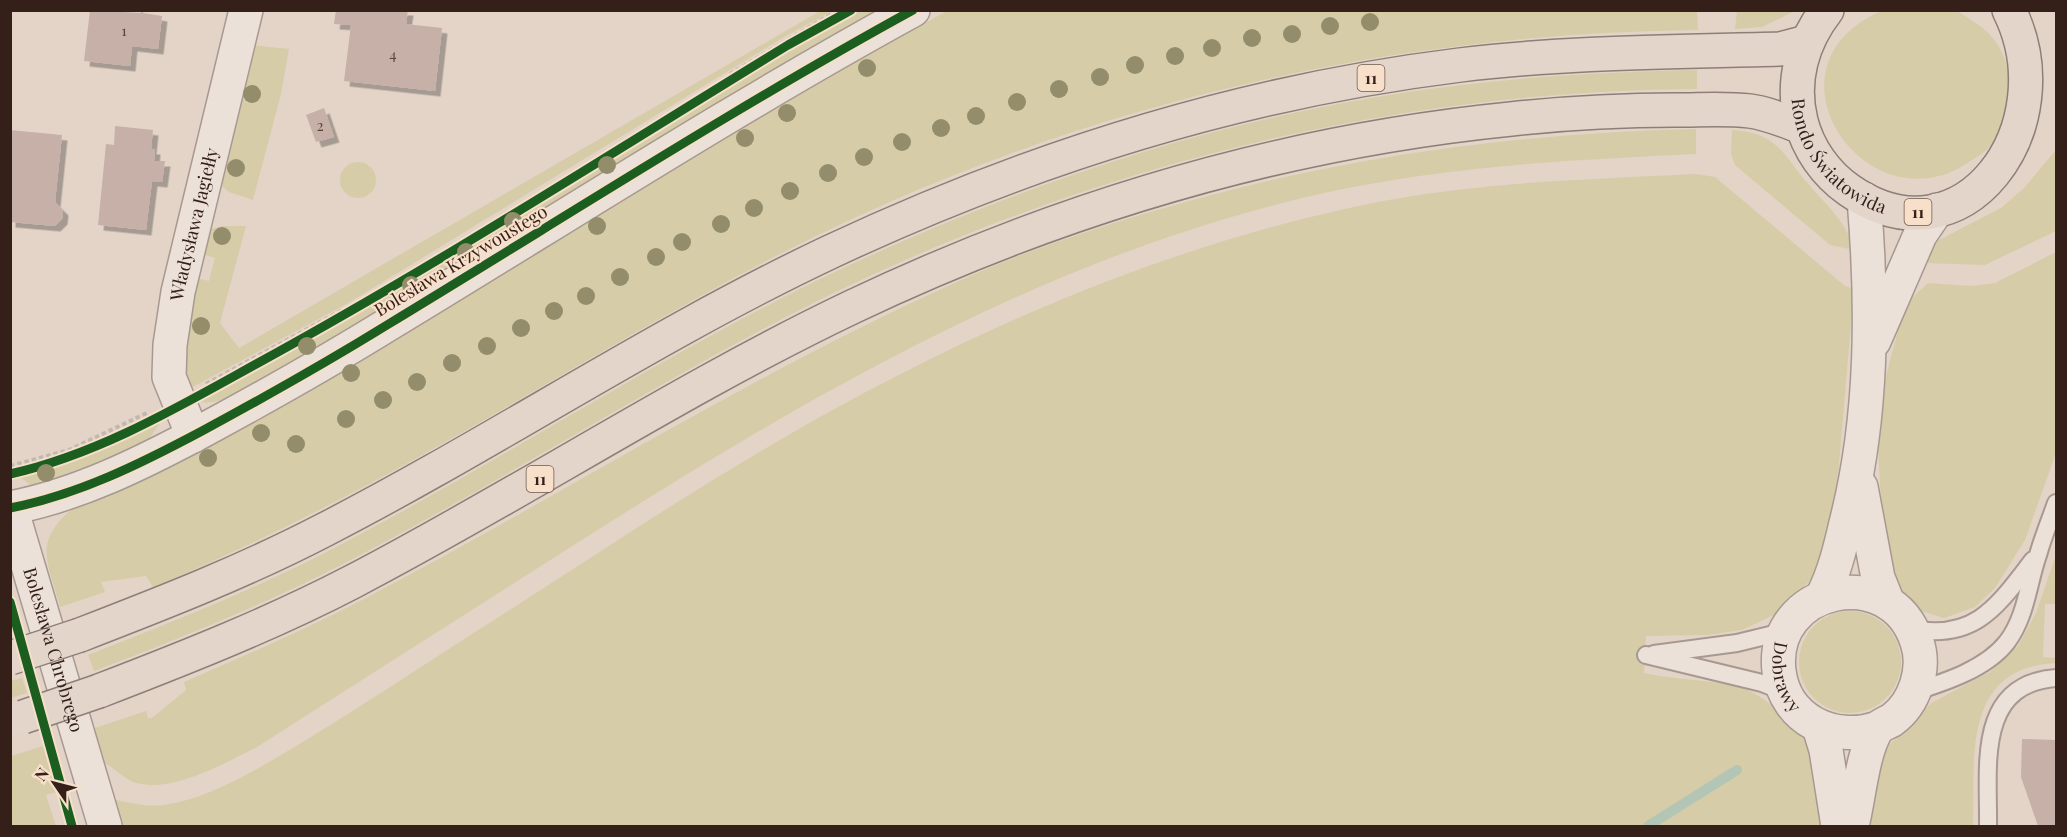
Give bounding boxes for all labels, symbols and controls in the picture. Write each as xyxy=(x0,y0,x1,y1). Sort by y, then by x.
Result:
house number: 1 xyxy=(121,20,127,40)
house number: 4 xyxy=(389,44,397,64)
road number: 11 xyxy=(1358,65,1384,91)
street label: Rondo Światowida xyxy=(1786,97,1890,219)
house number: 2 xyxy=(316,115,324,135)
street label: Władysława Jagiełły xyxy=(164,145,223,303)
street label: Bolesława Krzywoustego xyxy=(369,199,552,321)
road number: 11 xyxy=(1904,199,1932,225)
road number: 11 xyxy=(526,466,554,492)
street label: Bolesława Chrobrego xyxy=(18,564,90,735)
street label: Dobrawy xyxy=(1767,640,1807,717)
north arrow xyxy=(24,753,84,813)
text: N xyxy=(29,763,53,785)

